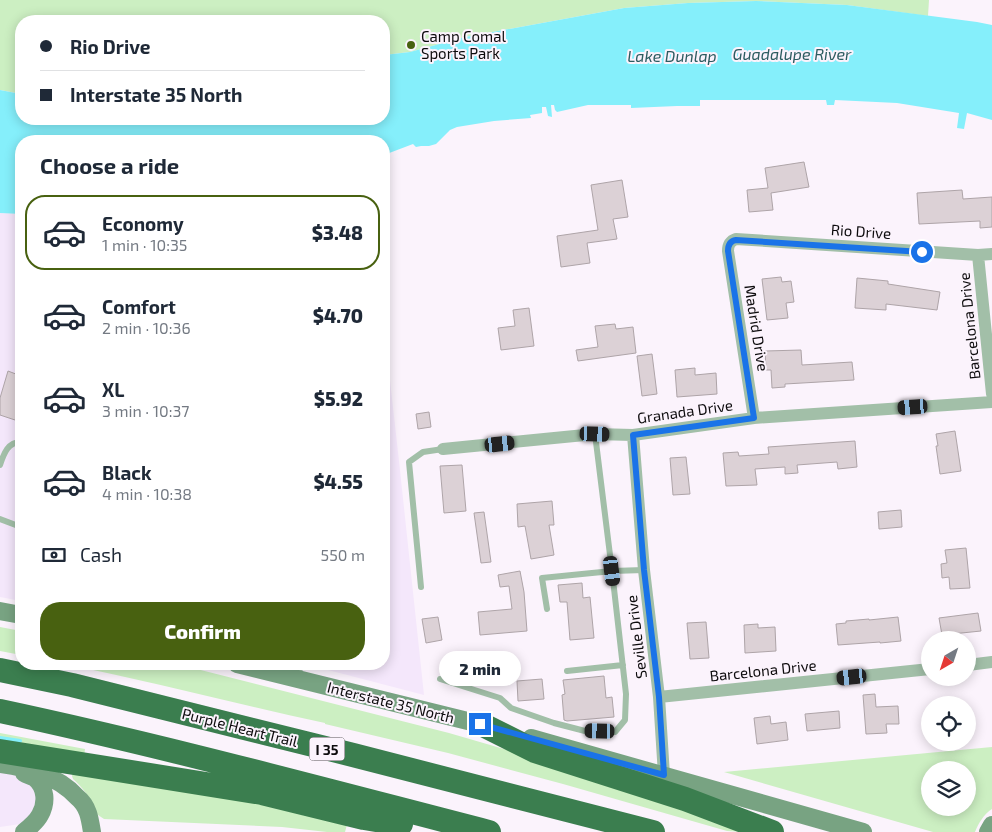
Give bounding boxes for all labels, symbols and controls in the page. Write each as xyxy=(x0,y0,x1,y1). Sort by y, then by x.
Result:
place label: Camp Comal Sports Park xyxy=(421,27,506,62)
text: Rio Drive xyxy=(70,35,150,58)
marker: Camp Comal Sports Park xyxy=(405,39,417,51)
water label: Guadalupe River xyxy=(733,44,852,63)
water label: Lake Dunlap xyxy=(627,46,717,65)
text: Interstate 35 North xyxy=(70,83,243,106)
text: Choose a ride xyxy=(40,152,179,178)
icon: car xyxy=(42,210,87,255)
text: Economy xyxy=(102,212,184,235)
street label: Rio Drive xyxy=(830,220,892,242)
text: $3.48 xyxy=(312,221,363,244)
text: 1 min · 10:35 xyxy=(102,235,187,254)
route start xyxy=(911,241,933,263)
street label: Barcelona Drive xyxy=(954,272,984,380)
street label: Madrid Drive xyxy=(741,283,773,373)
icon: car xyxy=(42,293,87,338)
text: Comfort xyxy=(102,295,176,318)
text: $4.70 xyxy=(313,304,363,327)
text: 2 min · 10:36 xyxy=(102,318,191,337)
icon: car xyxy=(42,376,87,421)
text: XL xyxy=(102,378,124,401)
text: $5.92 xyxy=(314,387,363,410)
street label: Granada Drive xyxy=(636,395,734,427)
car xyxy=(897,398,928,416)
text: 3 min · 10:37 xyxy=(102,401,190,420)
car xyxy=(579,426,610,442)
car xyxy=(484,435,515,453)
icon: car xyxy=(42,459,87,504)
text: Black xyxy=(102,461,152,484)
text: $4.55 xyxy=(313,470,363,493)
text: 4 min · 10:38 xyxy=(102,484,192,503)
icon: cash xyxy=(40,541,68,569)
text: Cash xyxy=(80,543,122,566)
text: 550 m xyxy=(321,545,365,564)
car xyxy=(602,555,621,587)
street label: Seville Drive xyxy=(622,594,650,680)
button: Confirm xyxy=(40,602,365,660)
north arrow xyxy=(921,631,976,686)
map controls xyxy=(921,631,976,816)
callout: 2 min xyxy=(439,652,521,686)
street label: Barcelona Drive xyxy=(709,655,817,685)
text: 2 min xyxy=(459,659,501,678)
car xyxy=(836,668,867,686)
street label: Interstate 35 North xyxy=(326,677,456,727)
button: locate xyxy=(921,696,976,751)
street label: Purple Heart Trail xyxy=(180,704,300,750)
route end xyxy=(469,713,491,735)
car xyxy=(584,723,615,739)
road number: I 35 xyxy=(310,738,344,761)
button: layers xyxy=(921,761,976,816)

